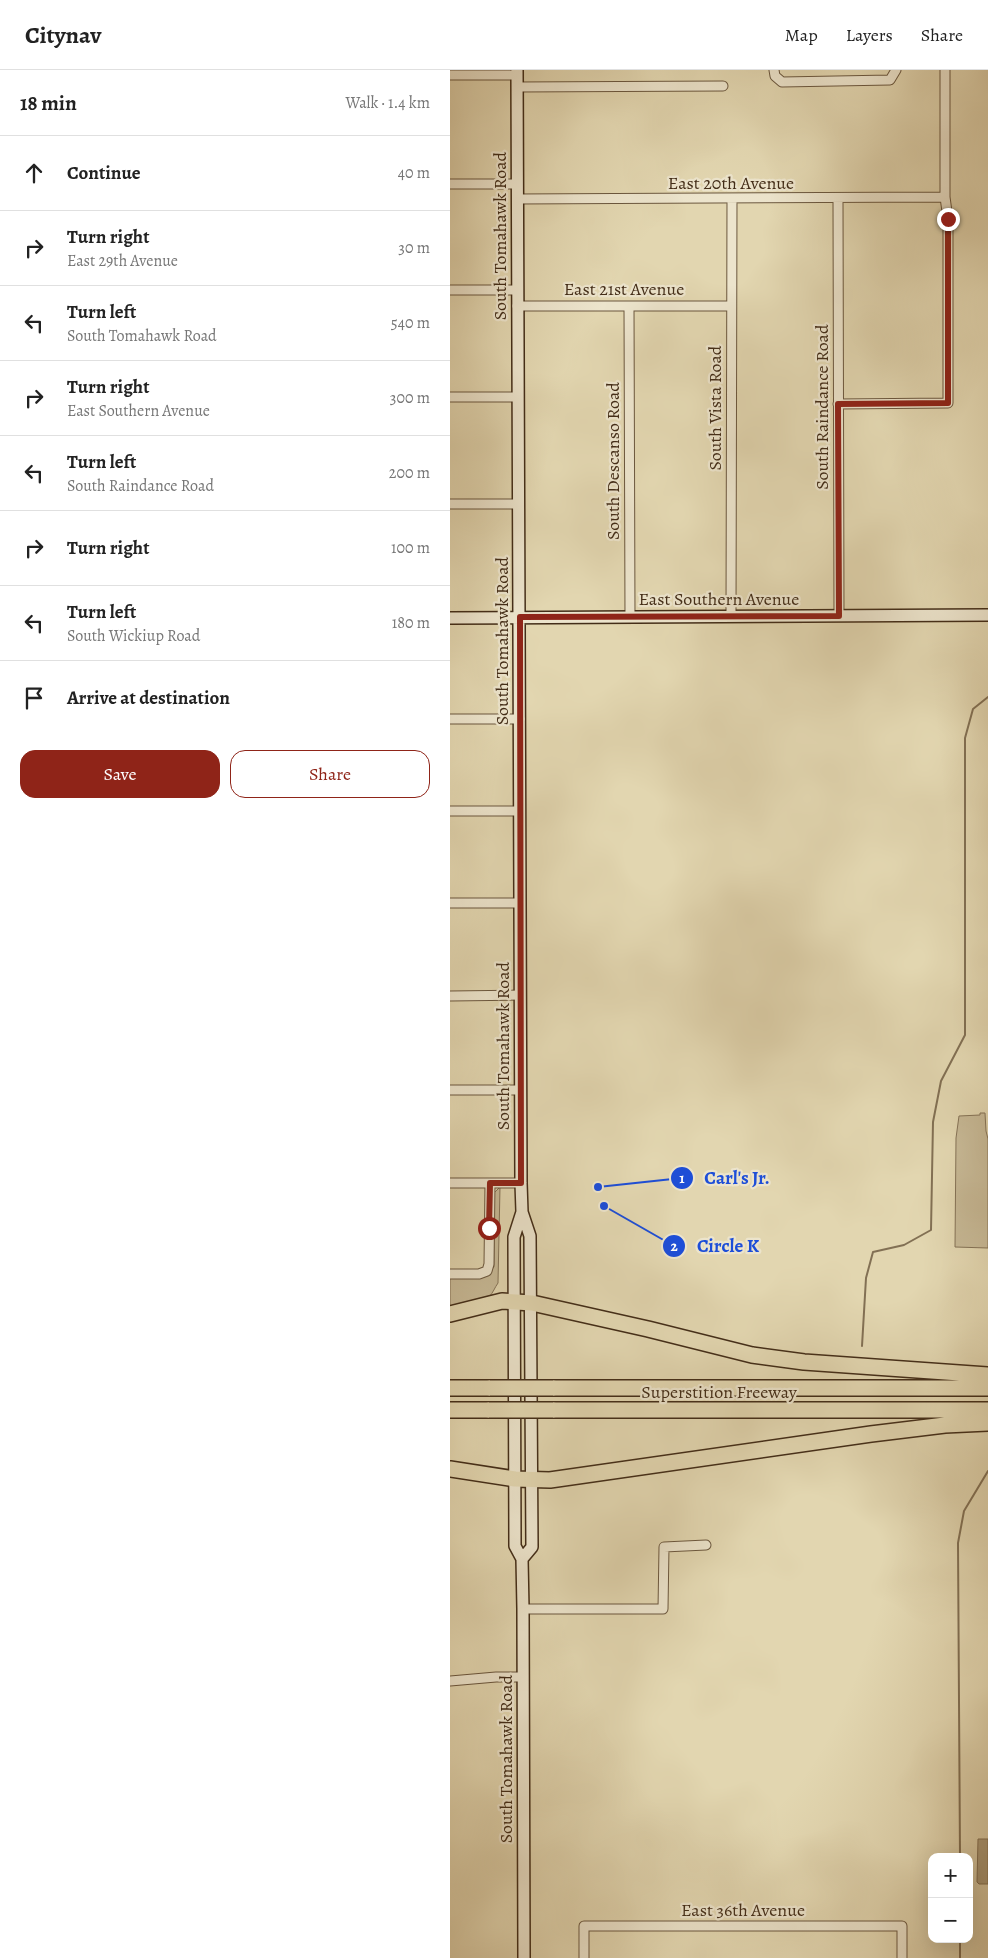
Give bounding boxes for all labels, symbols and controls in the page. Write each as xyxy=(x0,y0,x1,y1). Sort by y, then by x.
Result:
text: Citynav xyxy=(25,19,101,51)
text: Map xyxy=(785,23,818,47)
text: Layers xyxy=(846,23,893,47)
text: Share xyxy=(921,23,963,47)
text: 18 min xyxy=(20,89,77,117)
text: Walk · 1.4 km xyxy=(346,92,430,114)
street label: South Tomahawk Road xyxy=(488,151,512,320)
icon: ahead xyxy=(20,159,48,187)
text: Continue xyxy=(67,160,141,186)
text: 40 m xyxy=(398,162,430,184)
street label: East 20th Avenue xyxy=(668,171,794,195)
route end xyxy=(937,208,960,231)
text: Turn right xyxy=(67,224,149,250)
icon: right xyxy=(20,234,48,262)
text: 30 m xyxy=(398,237,430,259)
text: East 29th Avenue xyxy=(67,250,178,272)
street label: East 21st Avenue xyxy=(564,277,684,301)
text: Turn left xyxy=(67,299,136,325)
icon: left xyxy=(20,309,48,337)
text: 540 m xyxy=(391,312,430,334)
street label: South Raindance Road xyxy=(810,324,834,490)
text: South Tomahawk Road xyxy=(67,325,217,347)
street label: South Vista Road xyxy=(703,345,727,470)
text: Turn right xyxy=(67,374,149,400)
street label: South Descanso Road xyxy=(601,382,625,540)
icon: right xyxy=(20,384,48,412)
text: 300 m xyxy=(390,387,430,409)
text: East Southern Avenue xyxy=(67,400,210,422)
text: Turn left xyxy=(67,449,136,475)
icon: left xyxy=(20,459,48,487)
text: 200 m xyxy=(389,462,430,484)
text: South Raindance Road xyxy=(67,475,214,497)
icon: right xyxy=(20,534,48,562)
text: Turn right xyxy=(67,535,149,561)
text: 100 m xyxy=(391,537,430,559)
street label: South Tomahawk Road xyxy=(490,556,514,725)
street label: East Southern Avenue xyxy=(639,587,799,611)
text: Turn left xyxy=(67,599,136,625)
icon: left xyxy=(20,609,48,637)
text: 180 m xyxy=(392,612,430,634)
text: South Wickiup Road xyxy=(67,625,200,647)
icon: arrive xyxy=(20,684,48,712)
text: Arrive at destination xyxy=(67,685,230,711)
button: Save xyxy=(20,750,220,798)
button: Share xyxy=(230,750,430,798)
street label: South Tomahawk Road xyxy=(491,961,515,1130)
callout: Carl's Jr. xyxy=(670,1161,780,1195)
text: Carl's Jr. xyxy=(704,1165,770,1191)
text: 1 xyxy=(679,1168,685,1188)
route start xyxy=(478,1217,501,1240)
callout: Circle K xyxy=(662,1229,769,1263)
text: Circle K xyxy=(697,1233,760,1259)
text: 2 xyxy=(670,1236,678,1256)
street label: Superstition Freeway xyxy=(641,1380,798,1404)
street label: South Tomahawk Road xyxy=(494,1674,518,1843)
map controls xyxy=(928,1853,973,1943)
button: + xyxy=(928,1853,973,1898)
street label: East 36th Avenue xyxy=(681,1898,805,1922)
button: − xyxy=(928,1898,973,1943)

